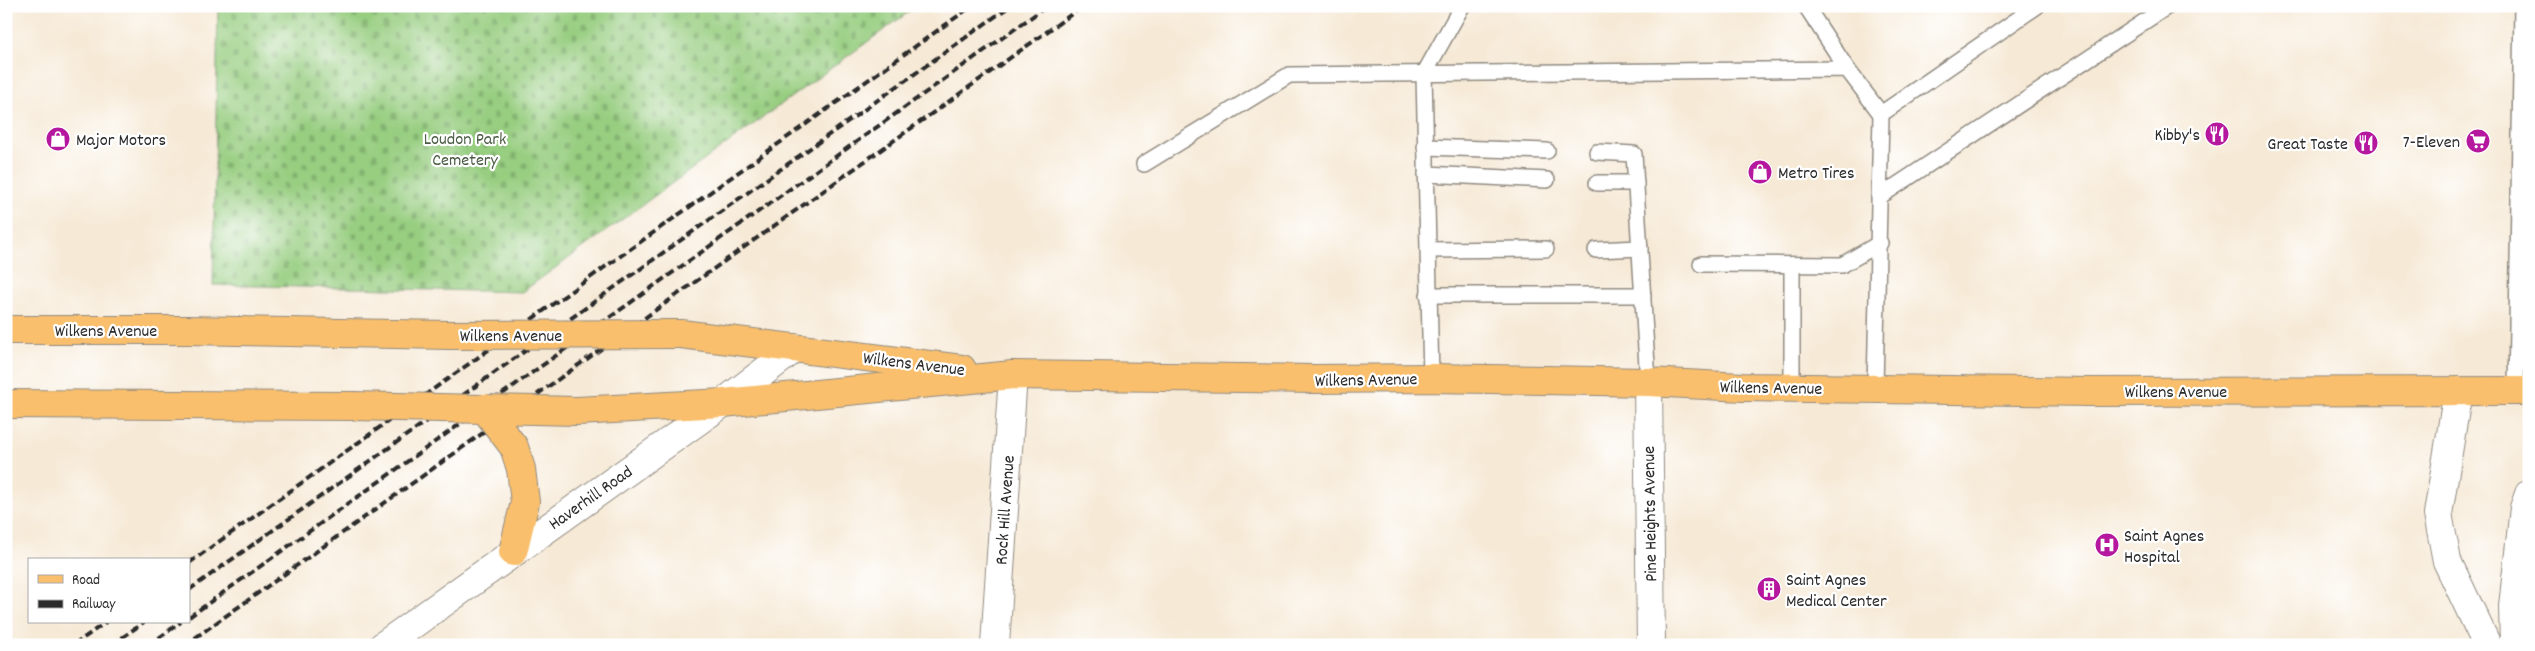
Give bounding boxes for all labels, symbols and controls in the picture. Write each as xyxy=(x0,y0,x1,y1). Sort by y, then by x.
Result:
restaurant icon: Kibby's xyxy=(2204,121,2230,147)
place label: Kibby's xyxy=(2154,124,2200,149)
shop icon: Major Motors xyxy=(45,126,71,152)
park label: Loudon Park Cemetery xyxy=(424,128,506,174)
supermarket icon: 7-Eleven xyxy=(2465,128,2491,154)
place label: Major Motors xyxy=(76,129,166,154)
restaurant icon: Great Taste xyxy=(2353,130,2379,156)
place label: 7-Eleven xyxy=(2403,131,2460,156)
place label: Great Taste xyxy=(2267,133,2348,158)
shop icon: Metro Tires xyxy=(1747,159,1773,185)
place label: Metro Tires xyxy=(1778,162,1855,187)
street label: Wilkens Avenue xyxy=(55,320,157,345)
street label: Wilkens Avenue xyxy=(460,325,562,350)
street label: Wilkens Avenue xyxy=(861,347,966,384)
street label: Wilkens Avenue xyxy=(1315,368,1418,395)
street label: Wilkens Avenue xyxy=(1720,376,1822,403)
street label: Wilkens Avenue xyxy=(2125,381,2227,406)
street label: Pine Heights Avenue xyxy=(1638,446,1665,582)
street label: Rock Hill Avenue xyxy=(990,454,1023,566)
street label: Haverhill Road xyxy=(544,461,639,537)
place label: Saint Agnes Hospital xyxy=(2124,525,2204,571)
hospital icon: Saint Agnes Hospital xyxy=(2094,532,2120,558)
legend xyxy=(28,558,190,624)
place label: Saint Agnes Medical Center xyxy=(1786,569,1887,615)
text: Road xyxy=(72,570,100,592)
building icon: Saint Agnes Medical Center xyxy=(1756,576,1782,602)
text: Railway xyxy=(72,594,116,616)

